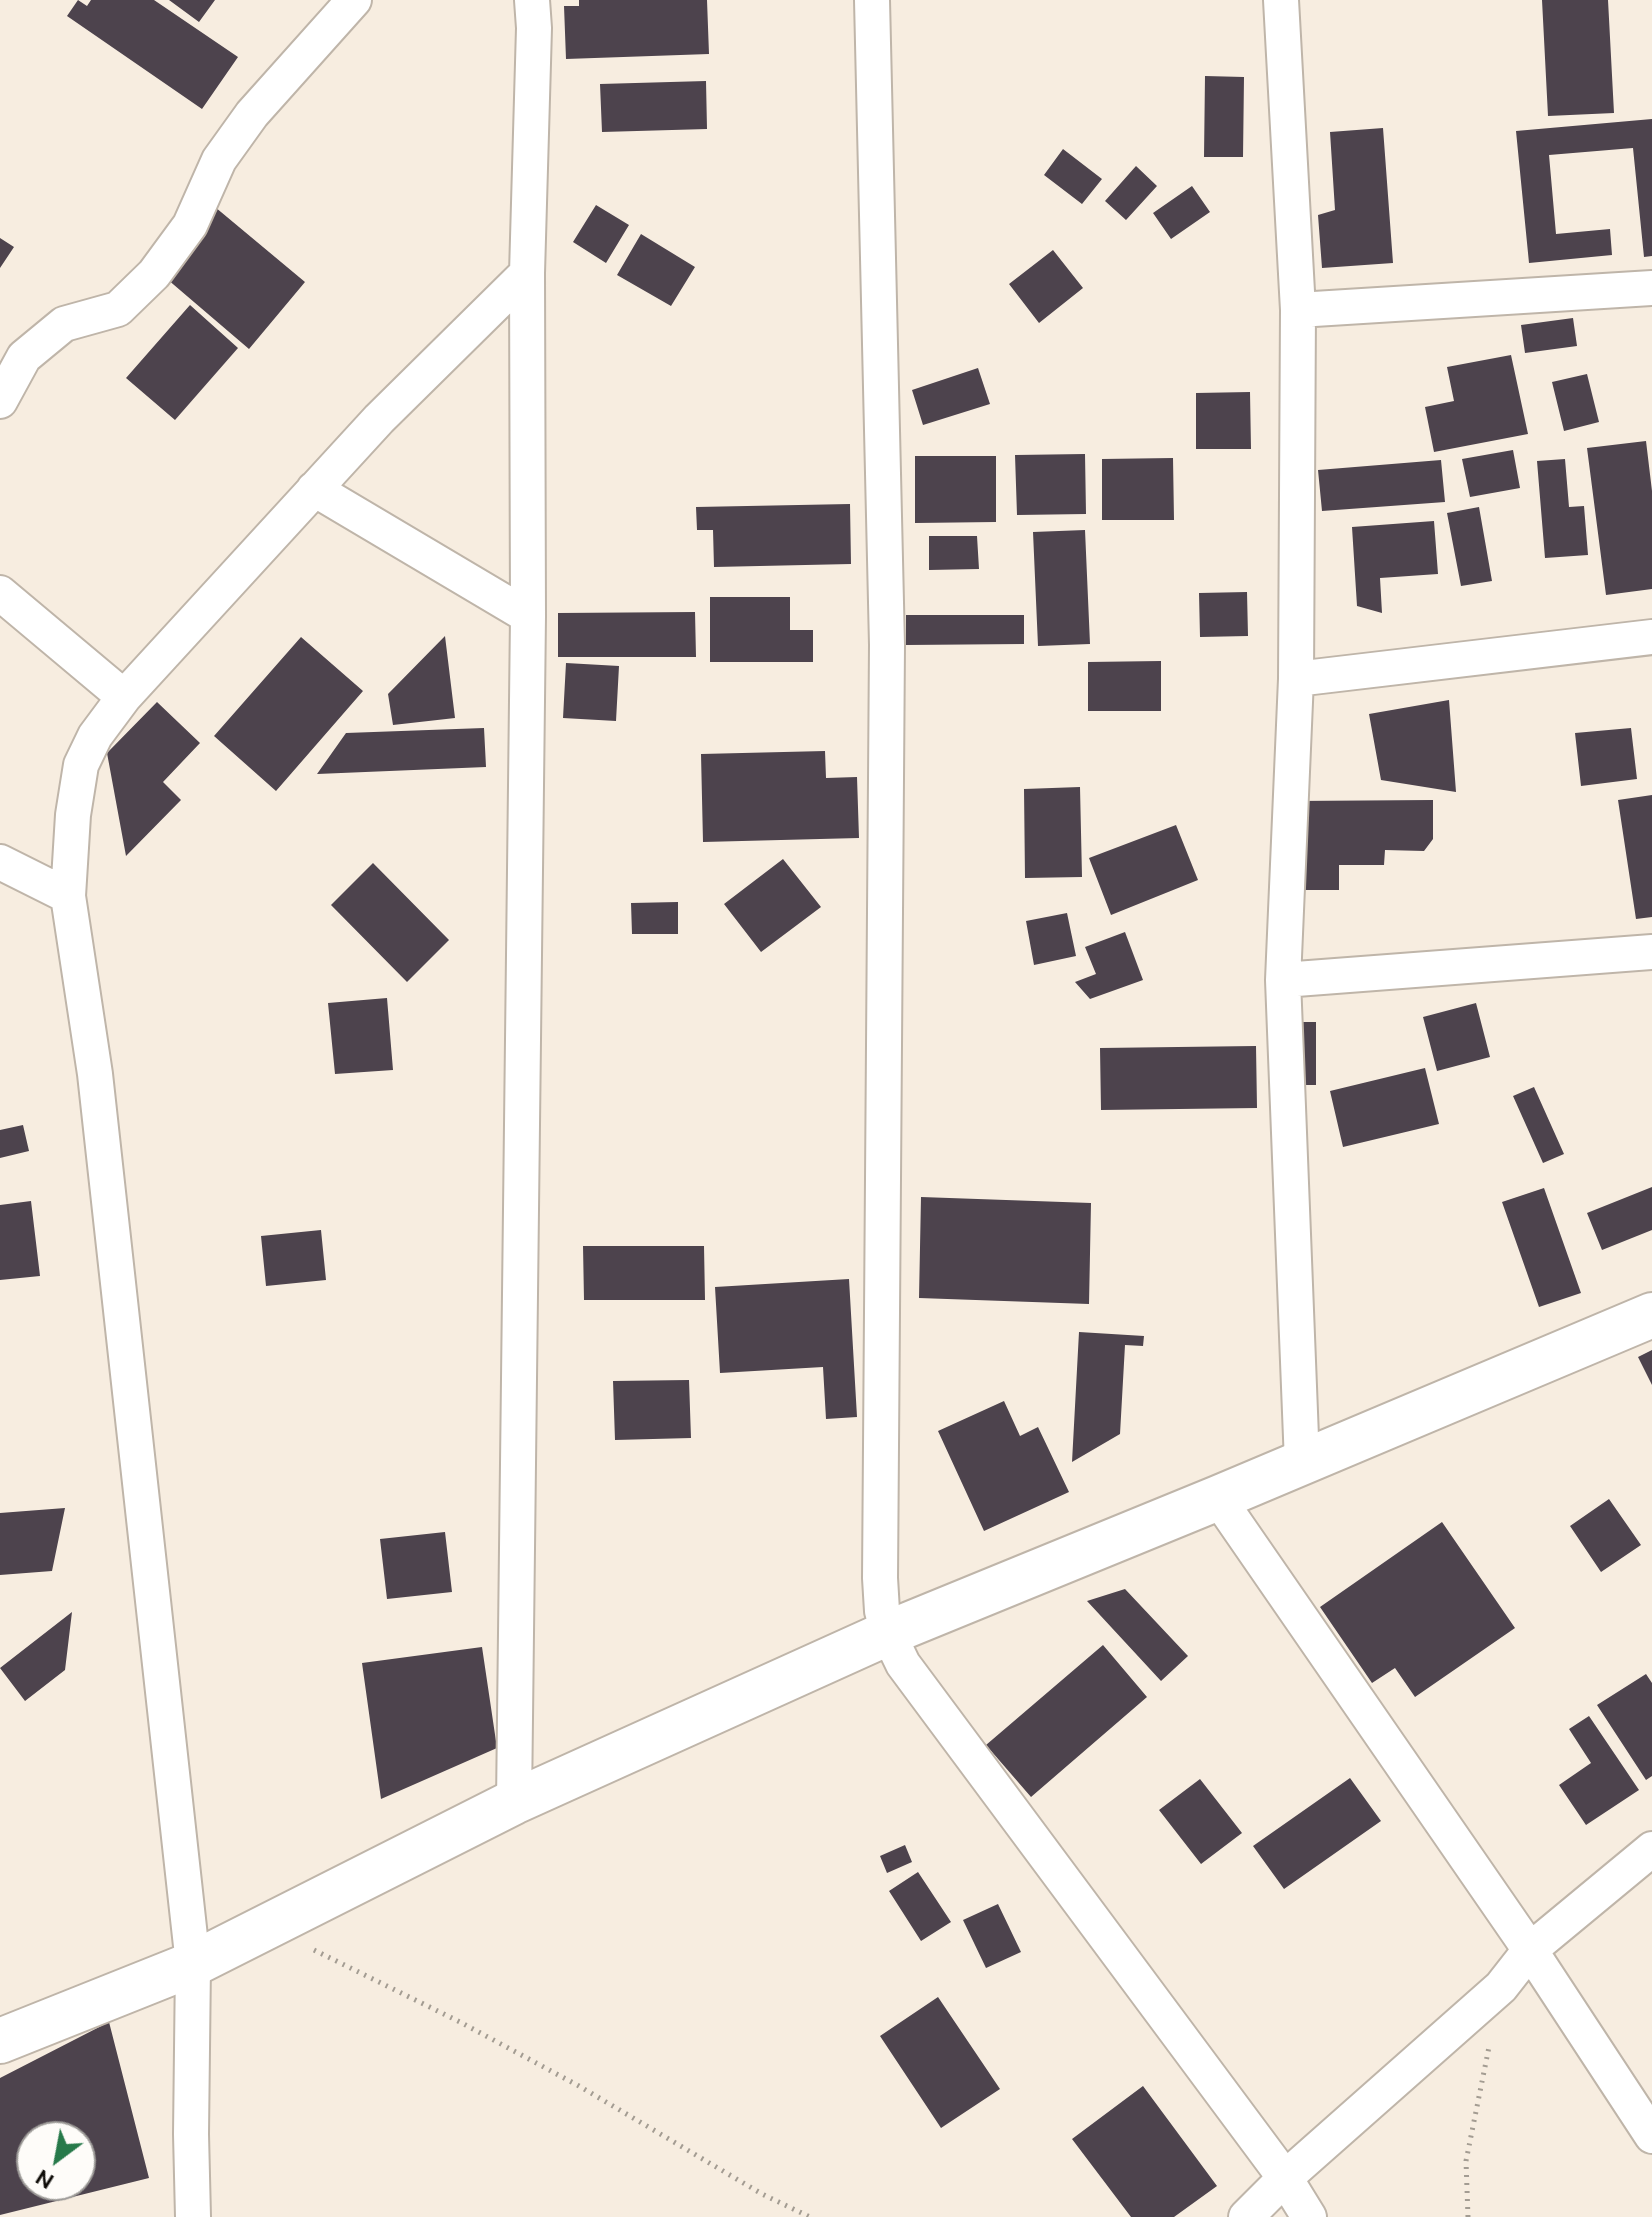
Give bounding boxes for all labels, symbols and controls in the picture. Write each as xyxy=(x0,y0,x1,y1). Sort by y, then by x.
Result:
north arrow xyxy=(16,2121,96,2201)
text: N xyxy=(30,2165,58,2195)

